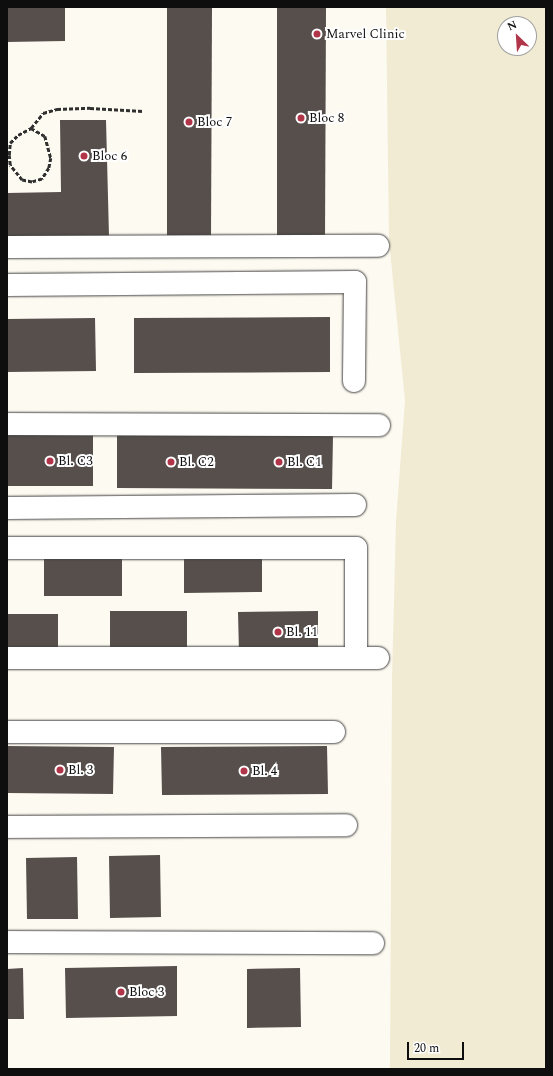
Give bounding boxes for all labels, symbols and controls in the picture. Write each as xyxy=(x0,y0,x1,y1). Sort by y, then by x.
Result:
north arrow xyxy=(497,16,537,56)
text: N xyxy=(504,16,520,35)
place label: Marvel Clinic xyxy=(326,26,405,42)
marker: Marvel Clinic xyxy=(311,28,323,40)
place label: Bloc 8 xyxy=(309,110,344,126)
marker: Bloc 8 xyxy=(296,113,306,123)
place label: Bloc 7 xyxy=(197,114,232,130)
marker: Bloc 7 xyxy=(184,117,194,127)
place label: Bloc 6 xyxy=(92,148,127,164)
marker: Bloc 6 xyxy=(79,151,89,161)
place label: Bl. C3 xyxy=(58,453,93,469)
place label: Bl. C2 xyxy=(179,454,214,470)
place label: Bl. C1 xyxy=(287,454,322,470)
marker: Bl. C3 xyxy=(45,456,55,466)
marker: Bl. C2 xyxy=(166,457,176,467)
marker: Bl. C1 xyxy=(274,457,284,467)
place label: Bl. 11 xyxy=(286,624,318,640)
marker: Bl. 11 xyxy=(273,627,283,637)
place label: Bl. 3 xyxy=(68,762,93,778)
place label: Bl. 4 xyxy=(252,763,277,779)
marker: Bl. 3 xyxy=(55,765,65,775)
marker: Bl. 4 xyxy=(239,766,249,776)
place label: Bloc 3 xyxy=(129,984,164,1000)
marker: Bloc 3 xyxy=(116,987,126,997)
scale bar xyxy=(409,1034,466,1060)
text: 20 m xyxy=(414,1039,439,1058)

